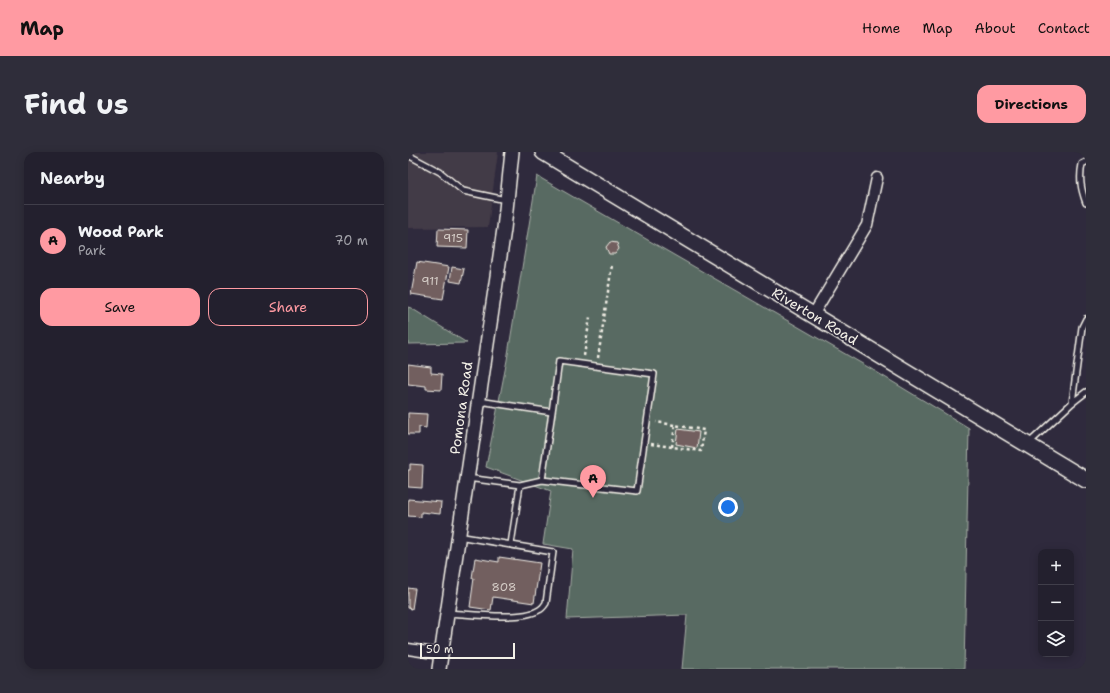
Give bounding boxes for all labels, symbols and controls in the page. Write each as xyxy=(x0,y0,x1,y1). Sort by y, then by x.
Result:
text: Map xyxy=(20,16,64,41)
text: Home xyxy=(862,19,901,37)
text: Map xyxy=(923,19,953,37)
text: About xyxy=(975,19,1016,37)
text: Contact xyxy=(1038,19,1090,37)
text: Find us xyxy=(24,85,129,123)
button: Directions xyxy=(977,85,1086,123)
text: Nearby xyxy=(40,167,105,189)
text: Wood Park xyxy=(78,222,164,242)
house number: 915 xyxy=(443,230,463,246)
text: A xyxy=(48,232,58,249)
text: 70 m xyxy=(334,232,368,249)
text: Park xyxy=(78,242,106,259)
house number: 911 xyxy=(421,273,439,289)
street label: Riverton Road xyxy=(769,283,861,349)
button: Save xyxy=(40,288,200,326)
button: Share xyxy=(208,288,368,326)
street label: Pomona Road xyxy=(446,360,476,456)
pin: A xyxy=(580,465,606,498)
your location xyxy=(718,497,738,517)
map controls xyxy=(1038,549,1074,657)
button: + xyxy=(1038,549,1074,585)
house number: 808 xyxy=(492,579,516,595)
button: − xyxy=(1038,585,1074,621)
button: layers xyxy=(1038,621,1074,657)
scale bar xyxy=(420,641,515,660)
text: 50 m xyxy=(426,642,454,657)

